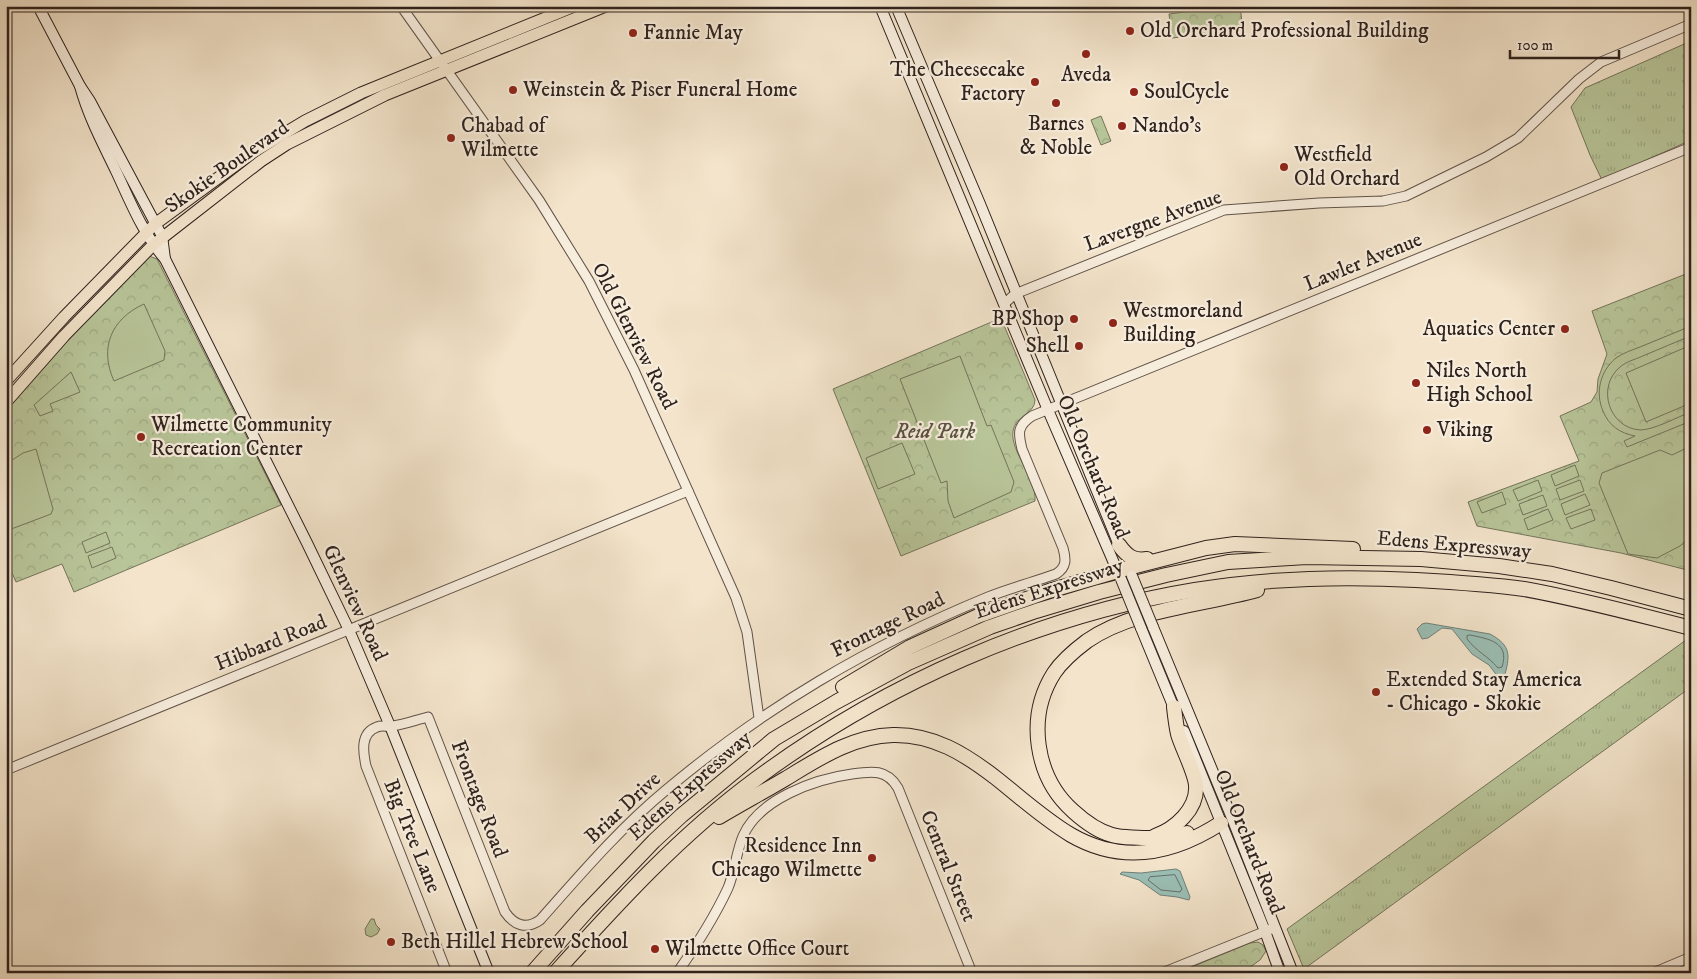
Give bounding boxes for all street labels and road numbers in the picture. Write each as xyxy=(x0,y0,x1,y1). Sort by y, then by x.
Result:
street label: Skokie Boulevard xyxy=(160,114,294,219)
street label: Lavergne Avenue xyxy=(1081,184,1226,258)
street label: Lawler Avenue xyxy=(1300,226,1426,297)
street label: Old Glenview Road xyxy=(586,258,682,414)
street label: Old Orchard Road xyxy=(1051,391,1135,543)
street label: Edens Expressway xyxy=(1376,525,1533,565)
street label: Glenview Road xyxy=(317,541,393,666)
street label: Edens Expressway xyxy=(971,552,1128,625)
street label: Frontage Road xyxy=(827,586,950,664)
street label: Hibbard Road xyxy=(211,609,331,677)
street label: Edens Expressway xyxy=(623,725,758,847)
street label: Frontage Road xyxy=(445,737,513,862)
street label: Briar Drive xyxy=(580,766,667,850)
street label: Old Orchard Road xyxy=(1208,766,1290,919)
street label: Big Tree Lane xyxy=(377,775,447,897)
street label: Central Street xyxy=(914,807,982,926)

